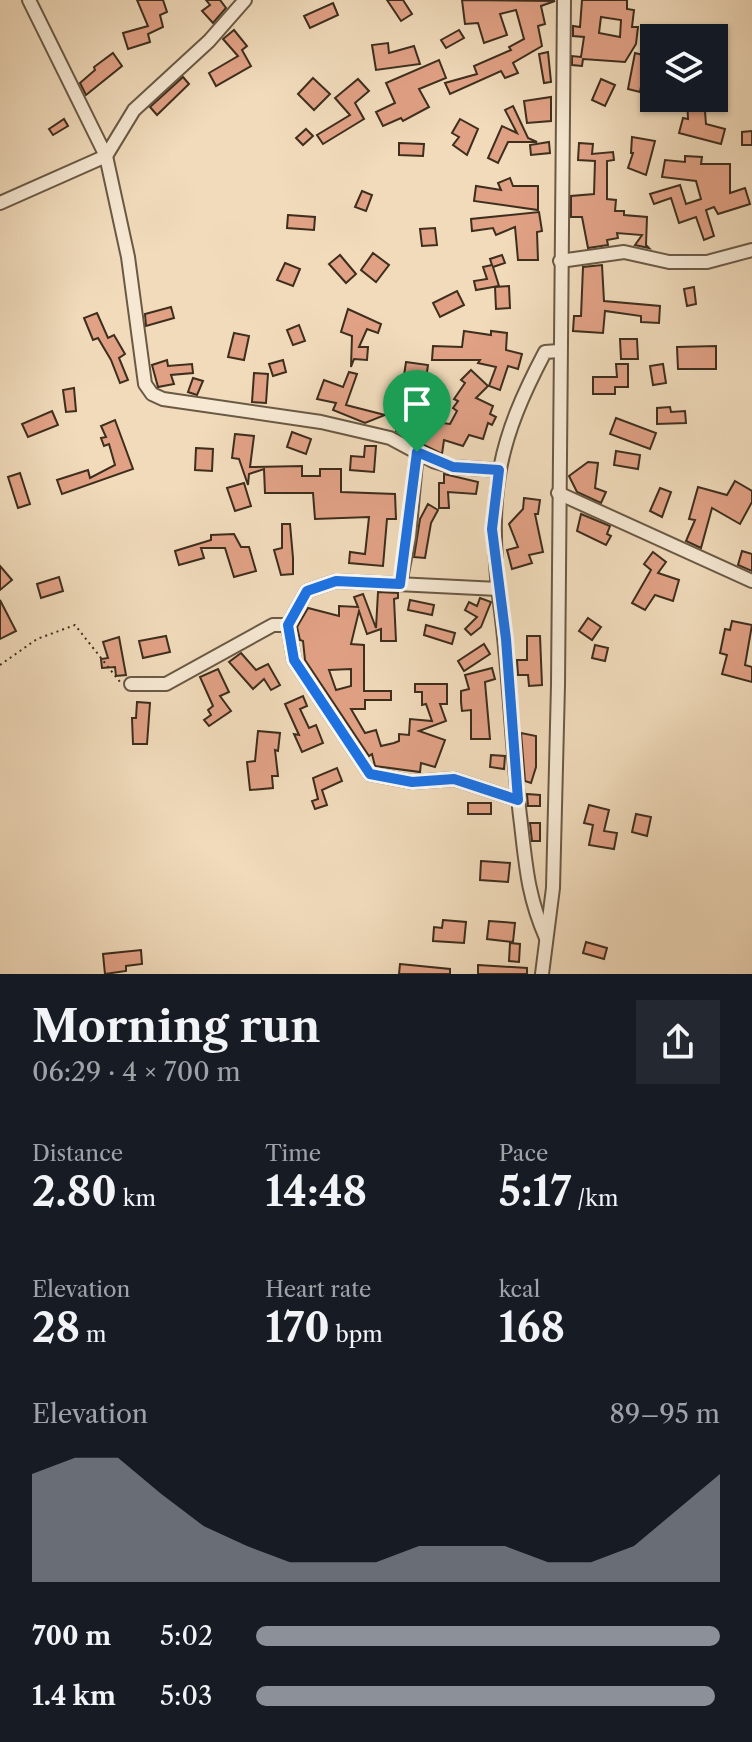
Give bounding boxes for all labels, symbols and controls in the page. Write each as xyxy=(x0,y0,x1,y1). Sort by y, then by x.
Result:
map controls xyxy=(640,24,728,112)
button: layers xyxy=(640,24,728,112)
pin xyxy=(383,370,451,452)
icon: arrive xyxy=(395,382,439,426)
text: Morning run xyxy=(32,999,321,1053)
button: share xyxy=(636,1000,720,1084)
text: 06:29 · 4 × 700 m xyxy=(32,1056,241,1088)
text: Distance xyxy=(32,1140,123,1167)
text: Time xyxy=(265,1140,321,1167)
text: Pace xyxy=(499,1140,548,1167)
text: 2.80 xyxy=(32,1167,117,1216)
text: 14:48 xyxy=(265,1167,367,1216)
text: 5:17 xyxy=(499,1167,571,1216)
text: km xyxy=(117,1185,156,1212)
text: /km xyxy=(571,1185,619,1212)
text: Elevation xyxy=(32,1276,130,1303)
text: Heart rate xyxy=(265,1276,371,1303)
text: kcal xyxy=(499,1276,540,1303)
text: 28 xyxy=(32,1303,80,1352)
text: 170 xyxy=(265,1303,330,1352)
text: 168 xyxy=(499,1303,565,1352)
text: m xyxy=(80,1321,107,1348)
text: bpm xyxy=(330,1321,383,1348)
text: Elevation xyxy=(32,1398,148,1430)
text: 89–95 m xyxy=(610,1398,720,1430)
text: 700 m xyxy=(32,1620,111,1652)
text: 5:02 xyxy=(160,1620,213,1652)
text: 1.4 km xyxy=(32,1680,116,1712)
text: 5:03 xyxy=(160,1680,212,1712)

